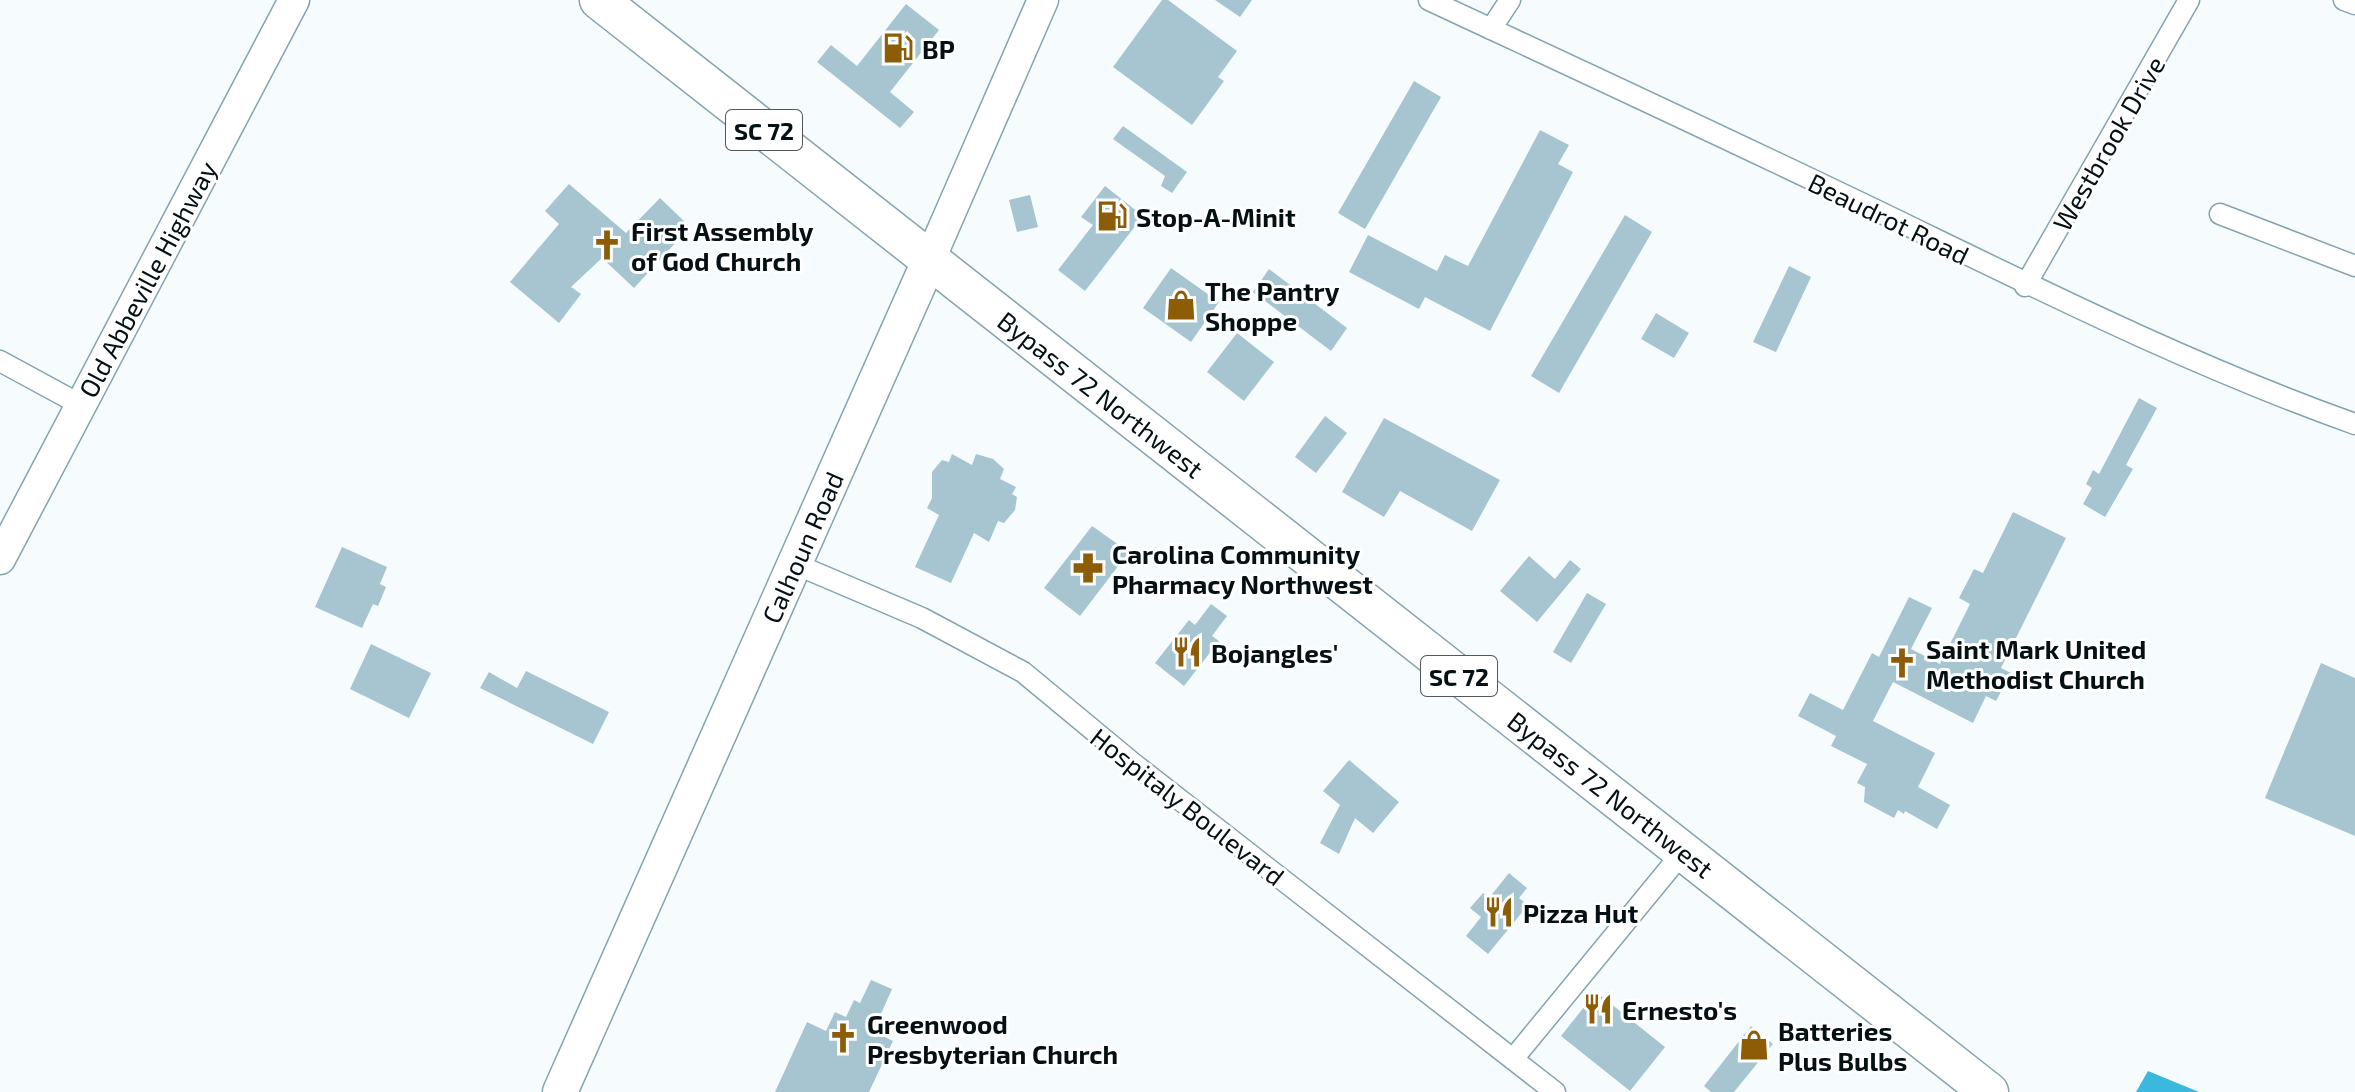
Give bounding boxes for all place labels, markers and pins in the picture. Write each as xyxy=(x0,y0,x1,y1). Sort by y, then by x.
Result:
fuel station icon: BP xyxy=(881,31,915,65)
place label: BP xyxy=(922,33,955,64)
fuel station icon: Stop-A-Minit xyxy=(1095,199,1129,233)
place label: Stop-A-Minit xyxy=(1136,201,1296,232)
place label: First Assembly of God Church xyxy=(631,215,814,276)
church icon: First Assembly of God Church xyxy=(590,228,624,262)
place label: The Pantry Shoppe xyxy=(1205,275,1340,336)
shop icon: The Pantry Shoppe xyxy=(1164,288,1198,322)
place label: Carolina Community Pharmacy Northwest xyxy=(1112,538,1373,600)
pharmacy icon: Carolina Community Pharmacy Northwest xyxy=(1071,551,1105,585)
place label: Saint Mark United Methodist Church xyxy=(1926,633,2146,694)
restaurant icon: Bojangles' xyxy=(1170,635,1204,669)
place label: Bojangles' xyxy=(1211,637,1338,668)
church icon: Saint Mark United Methodist Church xyxy=(1885,646,1919,680)
restaurant icon: Pizza Hut xyxy=(1482,895,1516,929)
place label: Pizza Hut xyxy=(1523,897,1638,928)
restaurant icon: Ernesto's xyxy=(1581,992,1615,1026)
place label: Ernesto's xyxy=(1622,994,1737,1025)
place label: Greenwood Presbyterian Church xyxy=(867,1008,1118,1070)
place label: Batteries Plus Bulbs xyxy=(1778,1015,1907,1076)
church icon: Greenwood Presbyterian Church xyxy=(826,1021,860,1055)
shop icon: Batteries Plus Bulbs xyxy=(1737,1028,1771,1062)

